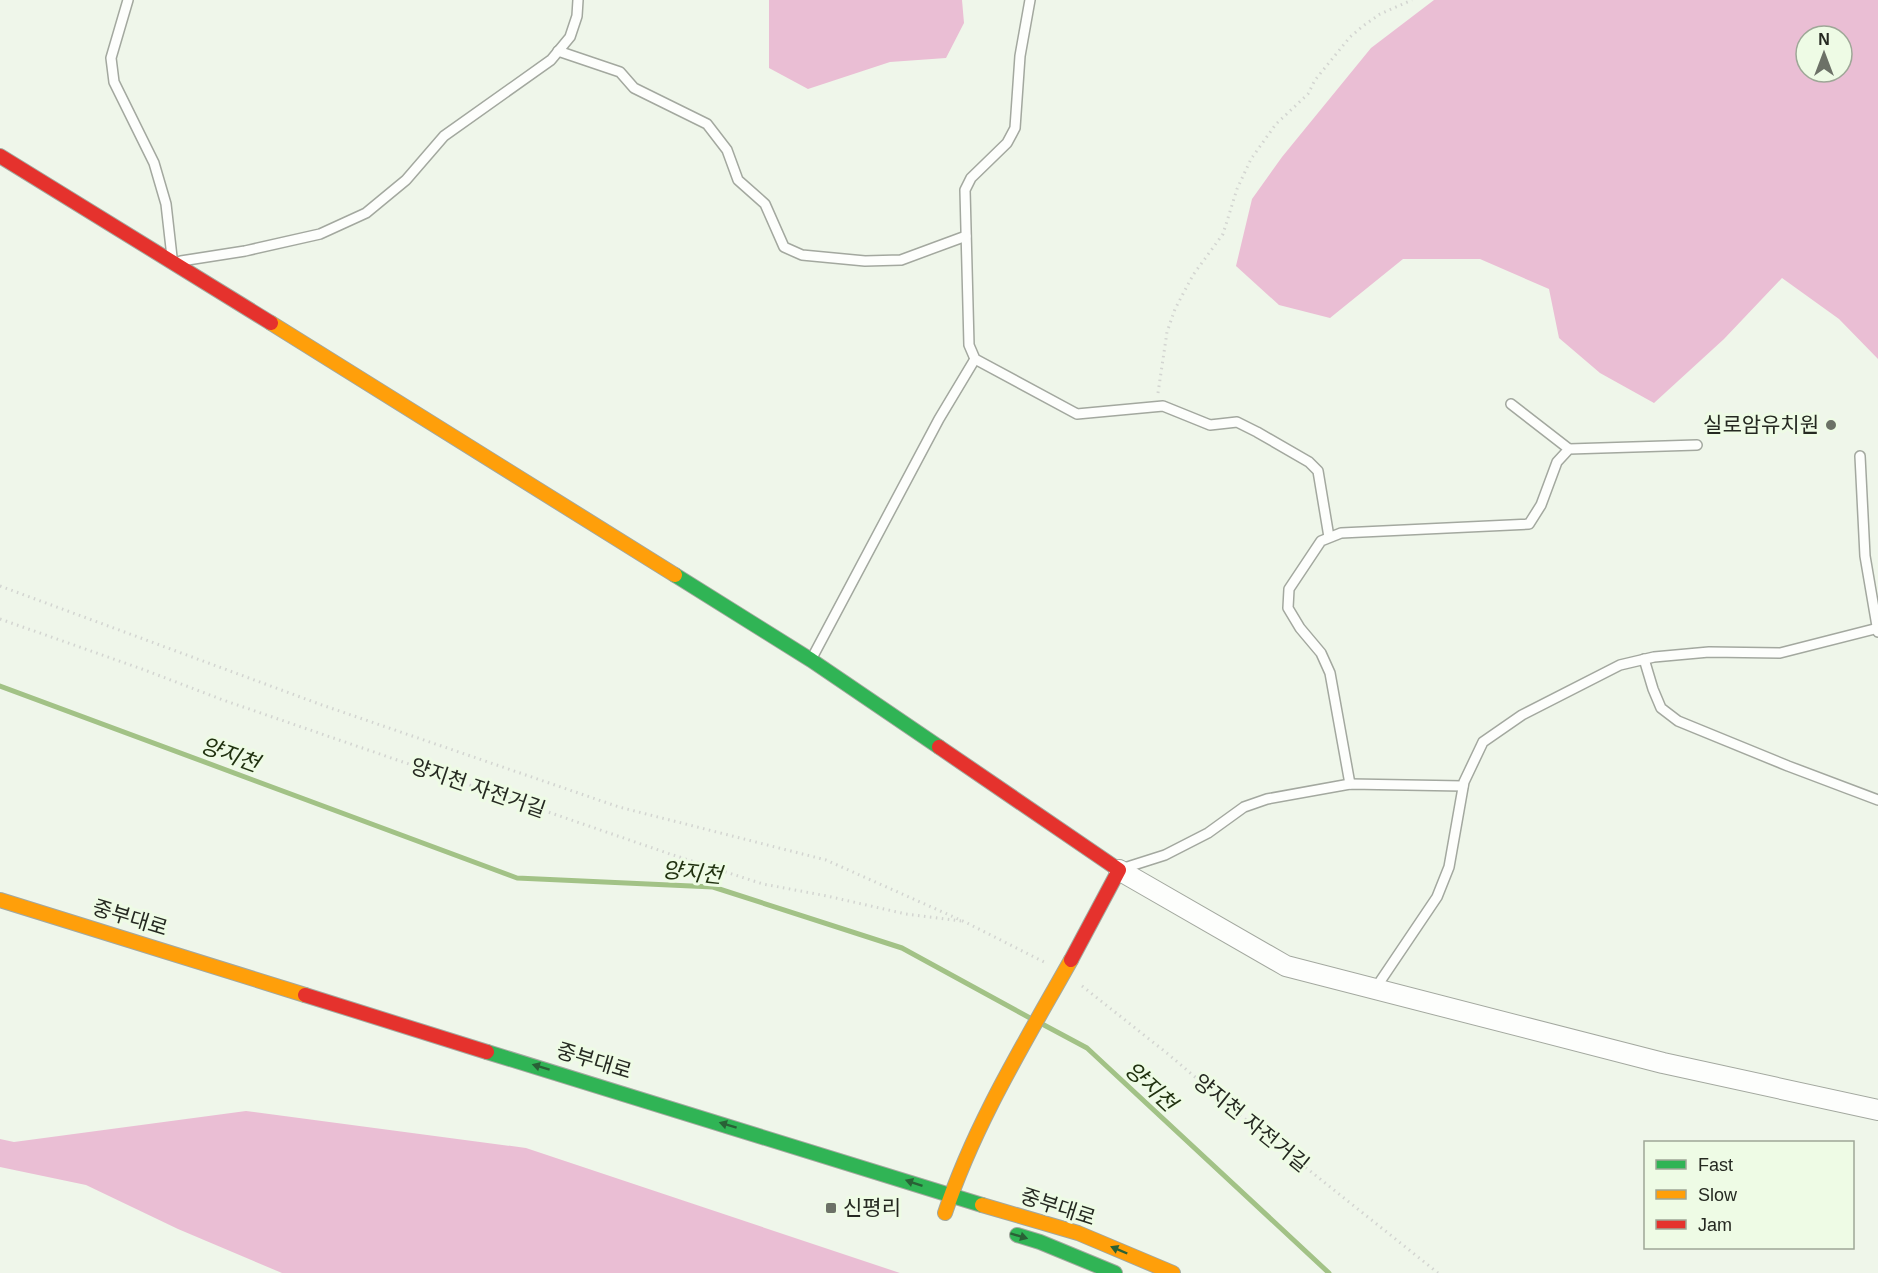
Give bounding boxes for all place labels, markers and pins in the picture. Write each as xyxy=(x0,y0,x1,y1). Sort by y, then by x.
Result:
place label: 실로암유치원 xyxy=(1703,413,1819,436)
marker: 실로암유치원 xyxy=(1824,418,1838,432)
place label: 신평리 xyxy=(843,1196,901,1219)
marker: 신평리 xyxy=(824,1201,838,1215)

